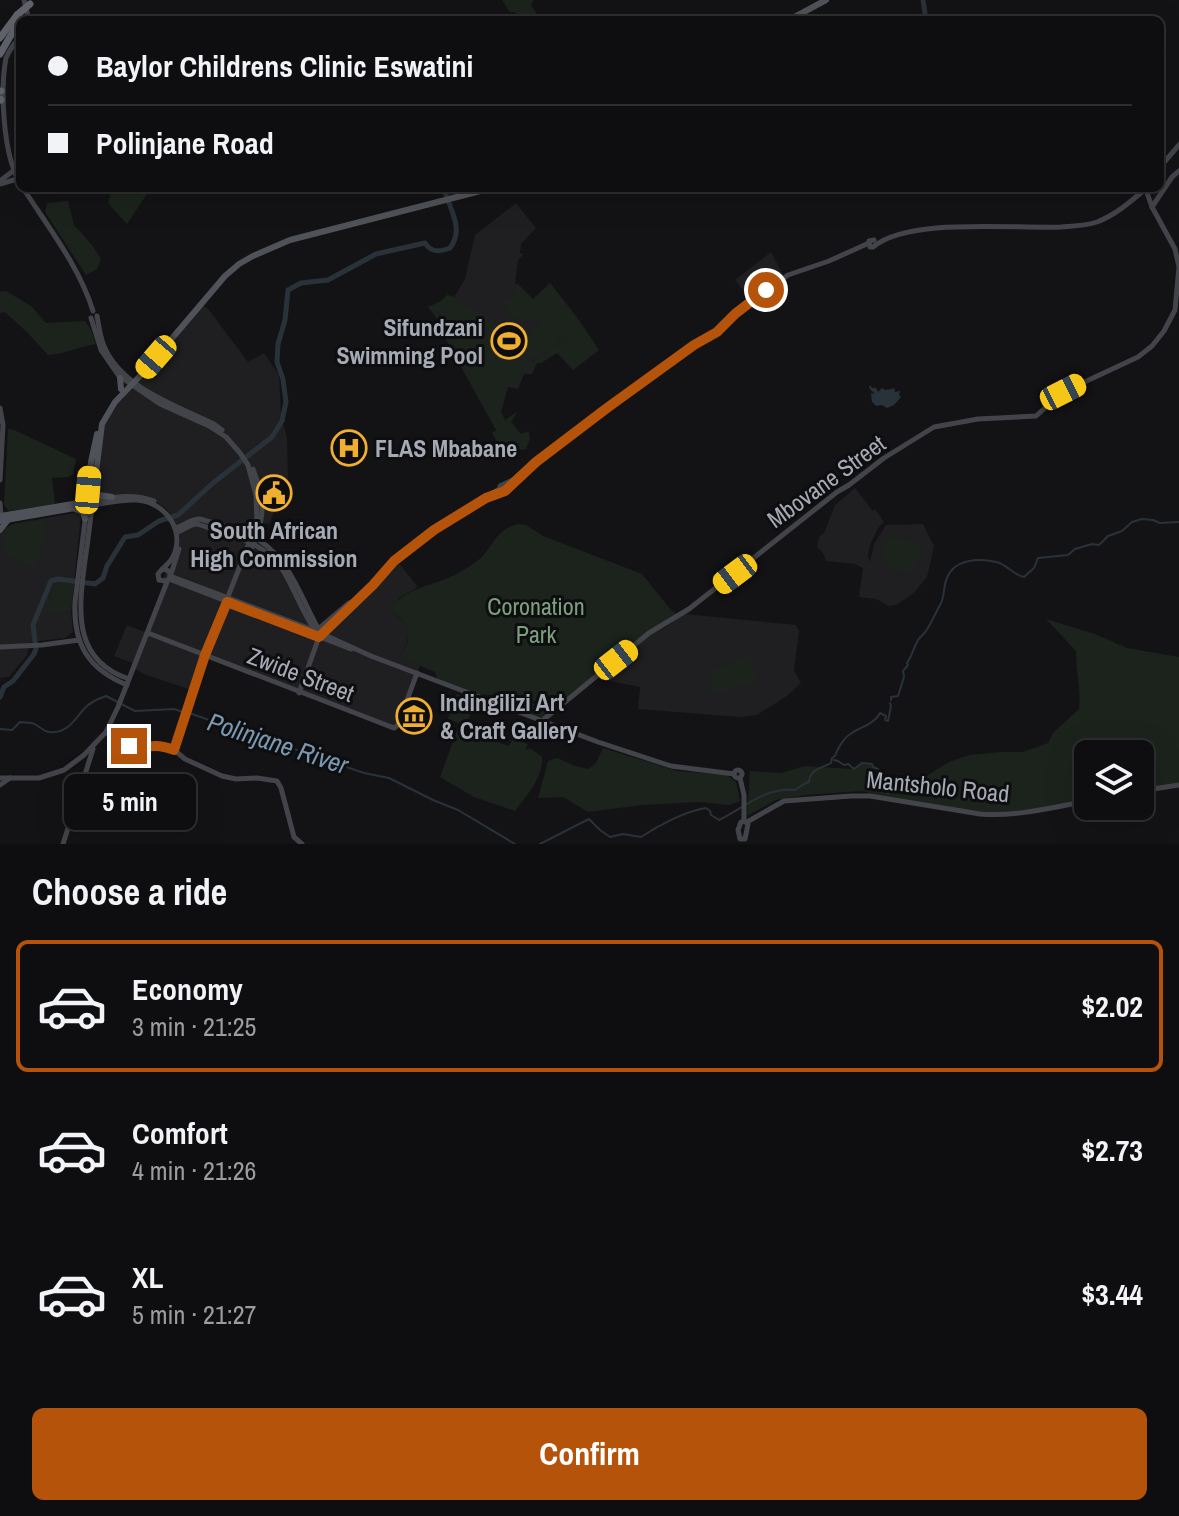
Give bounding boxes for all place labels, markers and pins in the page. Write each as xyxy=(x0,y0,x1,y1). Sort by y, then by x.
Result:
place label: Sifundzani Swimming Pool xyxy=(336,311,483,371)
sports icon: Sifundzani Swimming Pool xyxy=(490,322,528,360)
hospital icon: FLAS Mbabane xyxy=(330,429,368,467)
place label: FLAS Mbabane xyxy=(375,432,517,464)
public building icon: South African High Commission xyxy=(255,474,293,512)
place label: South African High Commission xyxy=(190,514,358,574)
place label: Indingilizi Art & Craft Gallery xyxy=(440,686,578,746)
museum icon: Indingilizi Art & Craft Gallery xyxy=(395,697,433,735)

